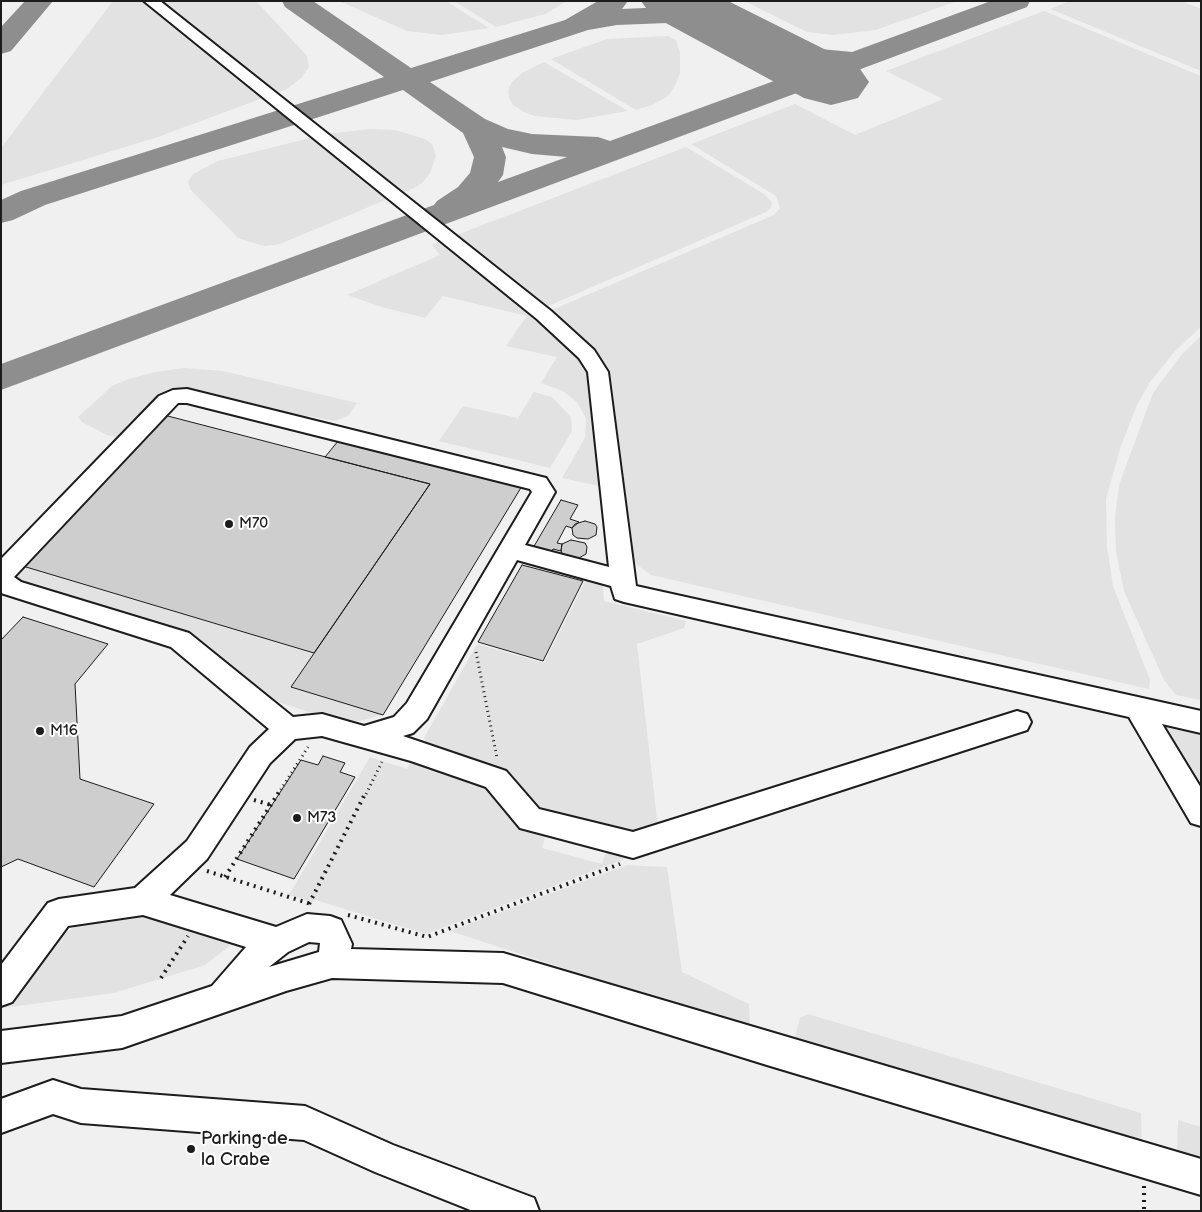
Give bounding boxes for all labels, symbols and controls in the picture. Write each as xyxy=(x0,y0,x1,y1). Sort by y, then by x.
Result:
place label: M70 xyxy=(239,515,268,533)
marker: M70 xyxy=(223,518,235,530)
place label: M16 xyxy=(50,722,78,740)
marker: M16 xyxy=(34,725,46,737)
place label: M73 xyxy=(307,809,337,827)
marker: M73 xyxy=(291,812,303,824)
place label: Parking de la Crabe xyxy=(201,1128,288,1170)
marker: Parking de la Crabe xyxy=(185,1143,197,1155)

